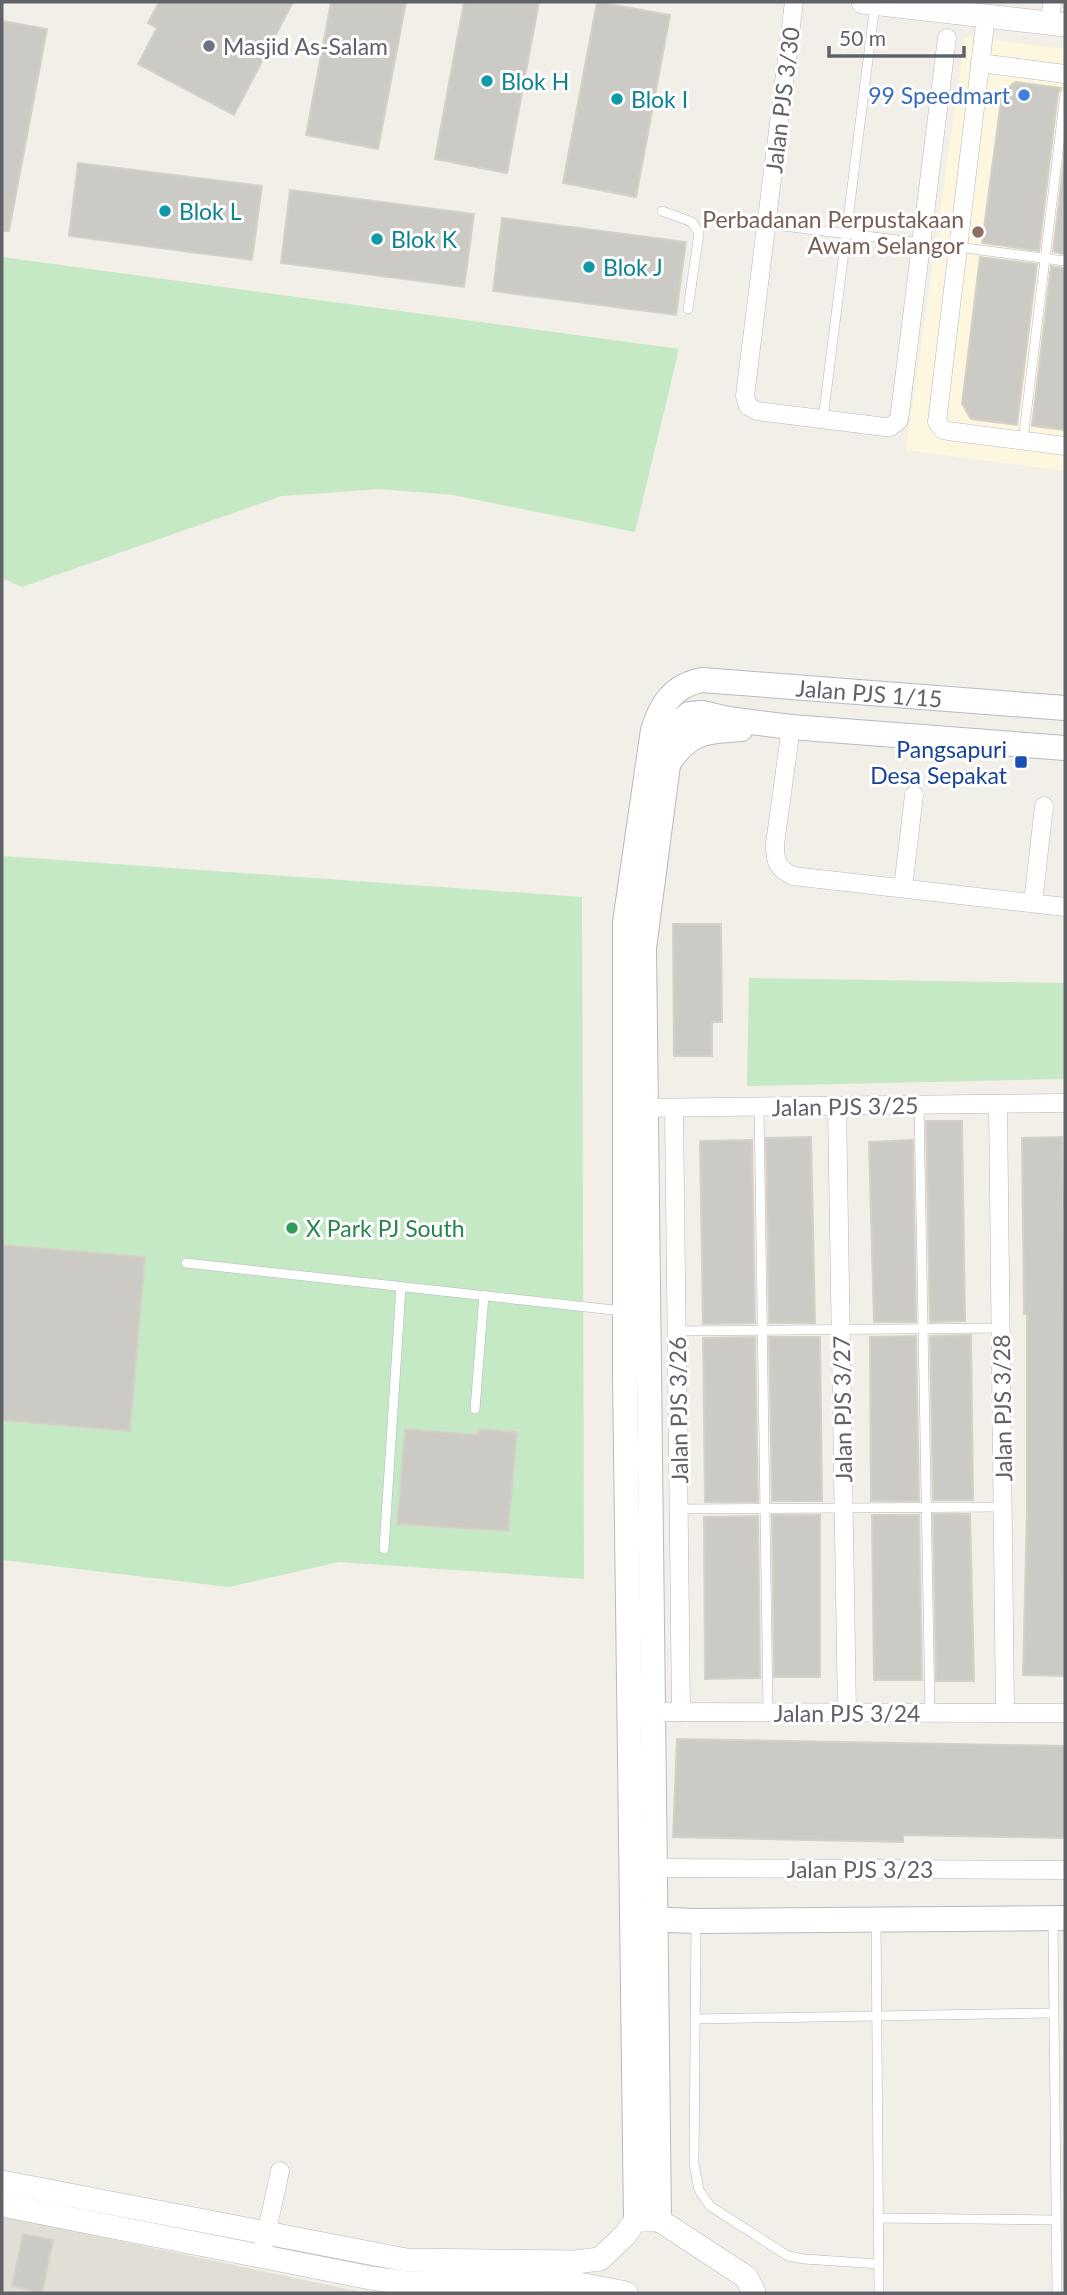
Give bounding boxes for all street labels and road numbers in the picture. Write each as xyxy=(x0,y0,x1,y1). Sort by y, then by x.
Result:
street label: Jalan PJS 3/30 xyxy=(759,25,805,175)
street label: Jalan PJS 1/15 xyxy=(795,673,943,712)
street label: Jalan PJS 3/25 xyxy=(771,1091,919,1121)
street label: Jalan PJS 3/28 xyxy=(987,1334,1017,1482)
street label: Jalan PJS 3/27 xyxy=(827,1335,857,1483)
street label: Jalan PJS 3/26 xyxy=(663,1336,693,1484)
street label: Jalan PJS 3/24 xyxy=(774,1699,920,1727)
street label: Jalan PJS 3/23 xyxy=(787,1855,933,1883)

